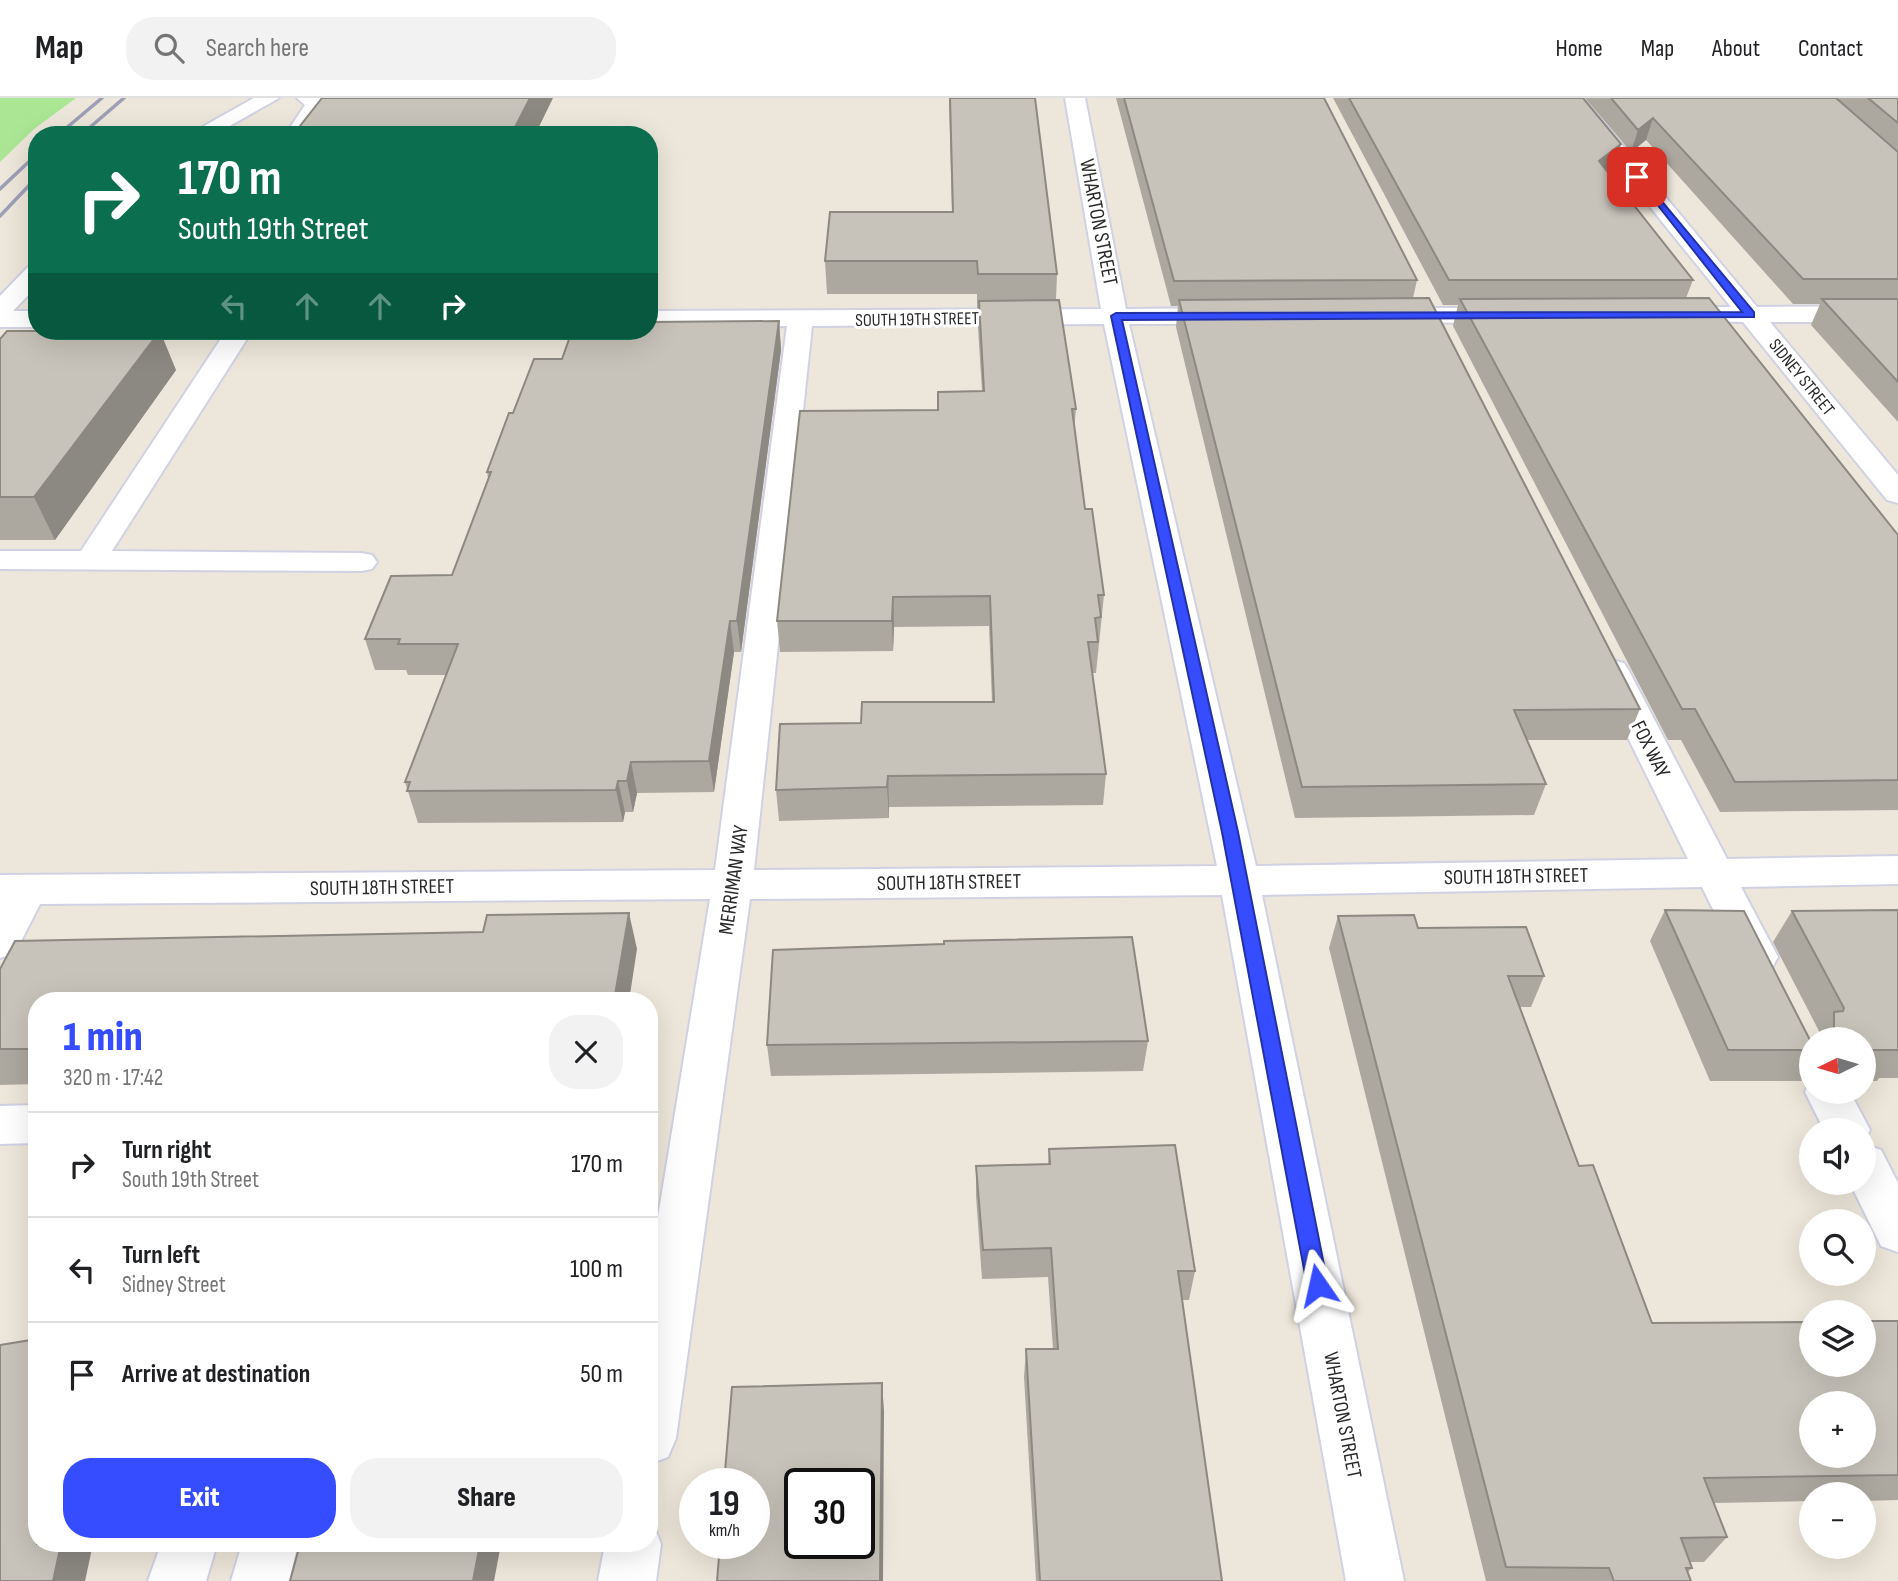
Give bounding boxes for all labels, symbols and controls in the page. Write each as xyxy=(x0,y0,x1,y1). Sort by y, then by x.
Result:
search box xyxy=(126,17,616,80)
text: Map xyxy=(35,28,84,68)
icon: search xyxy=(150,29,188,67)
text: Search here xyxy=(206,33,309,64)
text: Home xyxy=(1555,34,1603,63)
text: Map xyxy=(1641,34,1674,63)
text: About xyxy=(1712,34,1760,63)
text: Contact xyxy=(1798,34,1863,63)
pin xyxy=(1607,147,1667,207)
text: 170 m xyxy=(178,150,282,209)
icon: right xyxy=(63,154,154,245)
street label: WHARTON STREET xyxy=(1074,157,1123,288)
icon: arrive xyxy=(1618,158,1656,196)
text: South 19th Street xyxy=(178,210,369,249)
icon: left xyxy=(215,287,253,325)
icon: ahead xyxy=(288,287,326,325)
icon: ahead xyxy=(361,287,399,325)
icon: right xyxy=(434,287,472,325)
street label: SOUTH 19TH STREET xyxy=(855,308,979,331)
street label: SIDNEY STREET xyxy=(1764,335,1839,420)
street label: FOX WAY xyxy=(1626,717,1675,782)
street label: MERRIMAN WAY xyxy=(713,823,754,936)
street label: SOUTH 18TH STREET xyxy=(1444,863,1589,890)
street label: SOUTH 18TH STREET xyxy=(877,869,1022,896)
street label: SOUTH 18TH STREET xyxy=(310,874,455,901)
text: 1 min xyxy=(63,1012,143,1063)
button: close xyxy=(549,1015,623,1089)
north arrow xyxy=(1799,1027,1876,1104)
map controls xyxy=(1799,1027,1876,1559)
text: 320 m · 17:42 xyxy=(63,1064,163,1092)
button: sound xyxy=(1799,1118,1876,1195)
text: Turn right xyxy=(122,1135,211,1166)
icon: right xyxy=(63,1146,101,1184)
text: 170 m xyxy=(571,1149,623,1180)
text: South 19th Street xyxy=(122,1166,259,1194)
button: search xyxy=(1799,1209,1876,1286)
text: Turn left xyxy=(122,1240,200,1271)
position arrow xyxy=(1281,1248,1355,1322)
icon: left xyxy=(63,1251,101,1289)
text: 100 m xyxy=(570,1254,623,1285)
text: Sidney Street xyxy=(122,1271,226,1299)
button: layers xyxy=(1799,1300,1876,1377)
street label: WHARTON STREET xyxy=(1318,1350,1367,1481)
icon: arrive xyxy=(63,1356,101,1394)
text: Arrive at destination xyxy=(122,1359,310,1390)
text: 50 m xyxy=(580,1359,623,1390)
button: + xyxy=(1799,1391,1876,1468)
button: Exit xyxy=(63,1458,336,1538)
button: Share xyxy=(350,1458,623,1538)
speed limit sign: 30 xyxy=(784,1468,875,1559)
button: − xyxy=(1799,1482,1876,1559)
text: 19 xyxy=(709,1483,740,1526)
text: km/h xyxy=(709,1520,740,1541)

